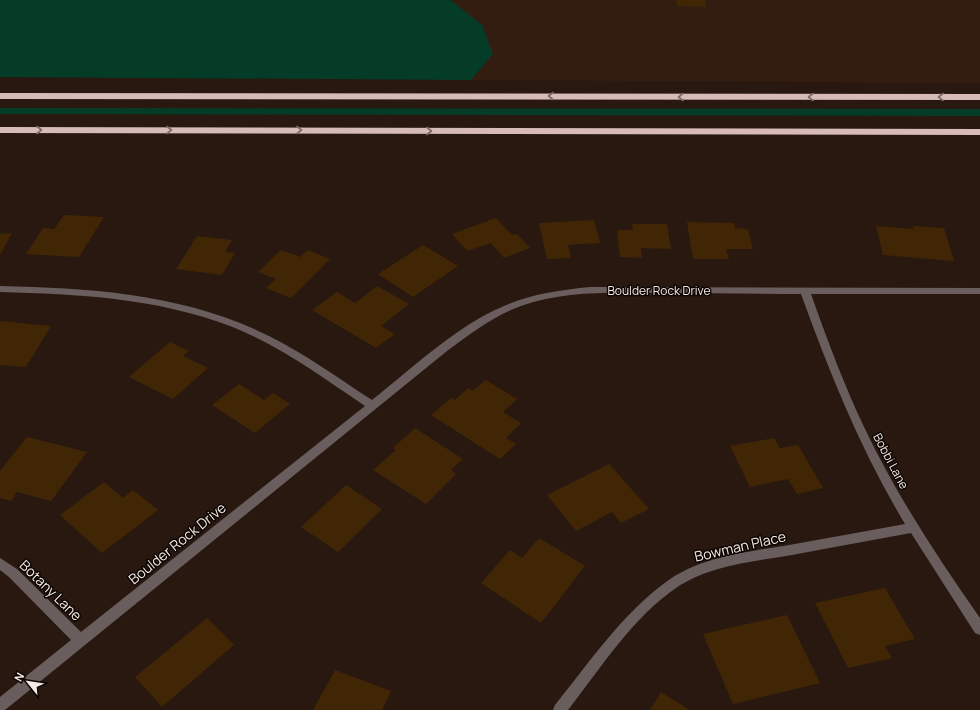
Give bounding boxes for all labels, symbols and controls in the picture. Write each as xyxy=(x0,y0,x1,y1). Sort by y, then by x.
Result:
one-way arrow xyxy=(548,92,554,100)
one-way arrow xyxy=(678,93,684,101)
one-way arrow xyxy=(808,93,814,101)
one-way arrow xyxy=(938,93,944,101)
one-way arrow xyxy=(36,126,42,134)
one-way arrow xyxy=(166,126,172,134)
one-way arrow xyxy=(296,126,302,134)
one-way arrow xyxy=(426,127,432,135)
street label: Boulder Rock Drive xyxy=(608,282,710,299)
street label: Bobbi Lane xyxy=(869,430,913,492)
street label: Boulder Rock Drive xyxy=(124,498,230,588)
street label: Bowman Place xyxy=(692,526,788,566)
street label: Botany Lane xyxy=(16,555,86,625)
north arrow xyxy=(8,662,48,702)
text: N xyxy=(10,669,27,684)

